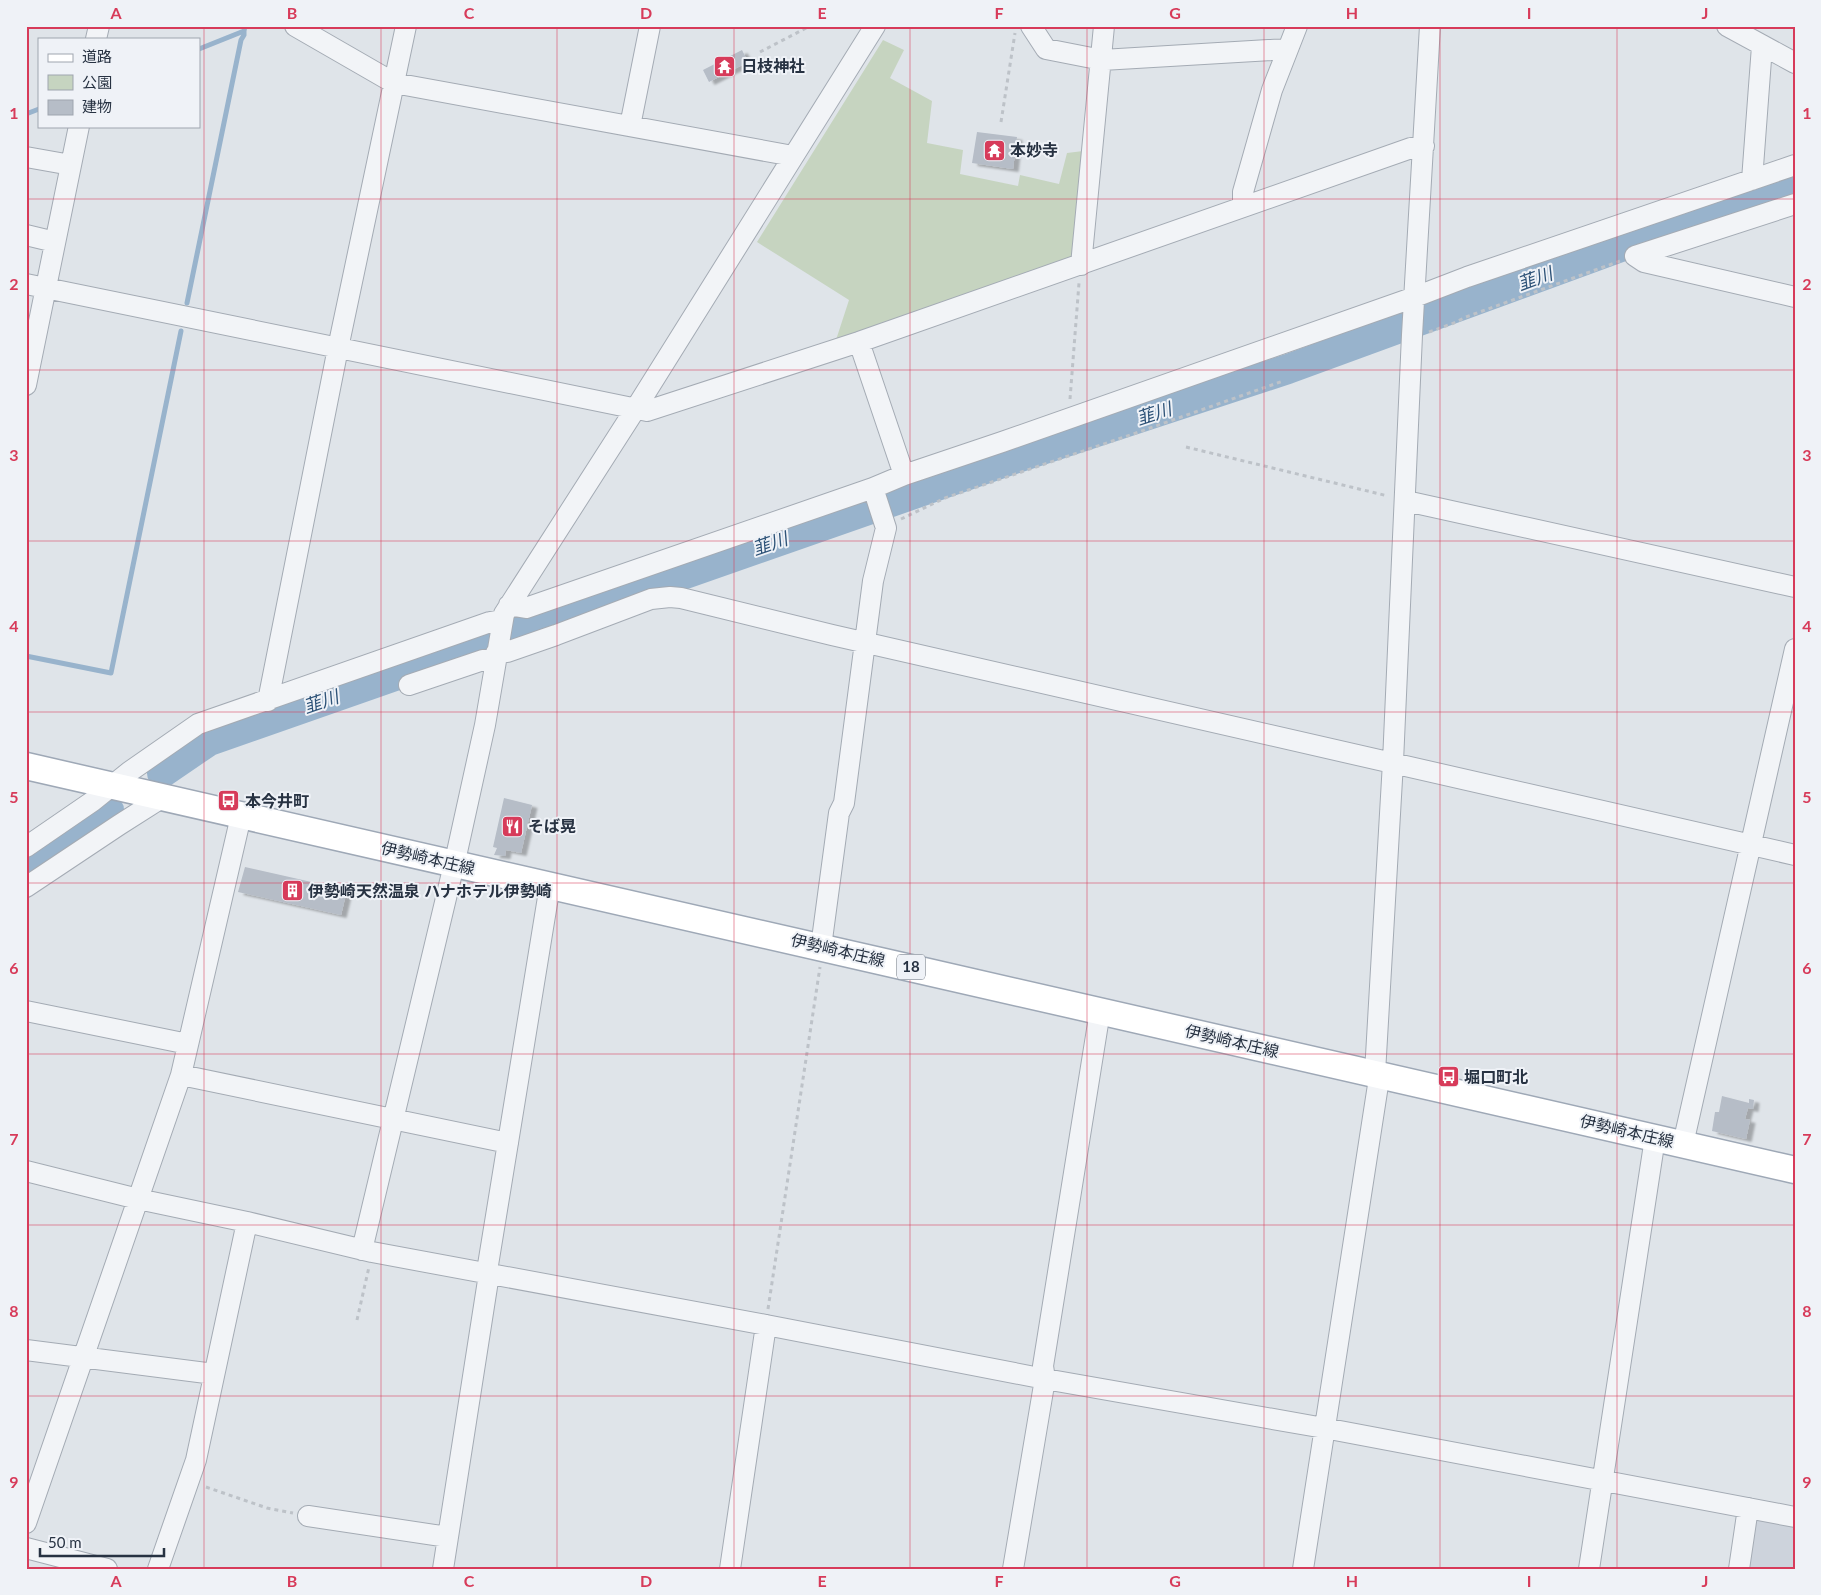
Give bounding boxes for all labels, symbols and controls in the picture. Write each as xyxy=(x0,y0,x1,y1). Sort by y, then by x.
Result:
text: A xyxy=(109,3,122,22)
text: B xyxy=(287,3,297,22)
text: C xyxy=(464,3,475,22)
text: D xyxy=(640,3,652,22)
text: E xyxy=(817,3,827,22)
text: F xyxy=(994,3,1004,22)
text: G xyxy=(1169,3,1181,22)
text: H xyxy=(1346,3,1358,22)
text: I xyxy=(1527,3,1531,22)
text: J xyxy=(1702,3,1708,22)
legend xyxy=(38,38,200,128)
text: 道路 xyxy=(82,47,112,65)
temple icon: 日枝神社 xyxy=(713,54,737,78)
place label: 日枝神社 xyxy=(741,56,805,75)
text: 公園 xyxy=(82,73,112,91)
text: 建物 xyxy=(82,97,112,115)
text: 1 xyxy=(9,103,19,122)
text: 1 xyxy=(1802,103,1812,122)
temple icon: 本妙寺 xyxy=(982,138,1006,162)
place label: 本妙寺 xyxy=(1010,140,1058,159)
water label: 韮川 xyxy=(1514,261,1557,295)
text: 2 xyxy=(9,274,19,293)
text: 2 xyxy=(1802,274,1812,293)
water label: 韮川 xyxy=(1133,396,1176,429)
text: 3 xyxy=(9,445,19,464)
text: 3 xyxy=(1802,445,1812,464)
water label: 韮川 xyxy=(749,526,792,559)
text: 4 xyxy=(9,616,19,635)
text: 4 xyxy=(1802,616,1812,635)
water label: 韮川 xyxy=(300,684,343,717)
text: 5 xyxy=(9,787,19,806)
text: 5 xyxy=(1802,787,1812,806)
bus stop icon: 本今井町 xyxy=(217,789,241,813)
place label: 本今井町 xyxy=(245,791,309,810)
restaurant icon: そば晃 xyxy=(500,814,524,838)
place label: そば晃 xyxy=(528,816,576,835)
street label: 伊勢崎本庄線 xyxy=(379,837,477,878)
building icon: 伊勢崎天然温泉 ハナホテル伊勢崎 xyxy=(280,879,304,903)
place label: 伊勢崎天然温泉 ハナホテル伊勢崎 xyxy=(307,881,552,900)
street label: 伊勢崎本庄線 xyxy=(789,929,887,970)
road number: 18 xyxy=(897,954,925,980)
text: 6 xyxy=(9,958,19,977)
text: 6 xyxy=(1802,958,1812,977)
street label: 伊勢崎本庄線 xyxy=(1183,1020,1281,1061)
bus stop icon: 堀口町北 xyxy=(1436,1065,1460,1089)
place label: 堀口町北 xyxy=(1464,1067,1528,1086)
street label: 伊勢崎本庄線 xyxy=(1578,1110,1676,1151)
text: 7 xyxy=(9,1129,19,1148)
text: 7 xyxy=(1802,1129,1812,1148)
text: 8 xyxy=(9,1301,19,1320)
text: 8 xyxy=(1802,1301,1812,1320)
text: 9 xyxy=(9,1472,19,1491)
text: 9 xyxy=(1802,1472,1812,1491)
scale bar xyxy=(40,1525,164,1557)
text: 50 m xyxy=(48,1533,82,1551)
text: A xyxy=(109,1571,122,1590)
text: B xyxy=(287,1571,297,1590)
text: C xyxy=(464,1571,475,1590)
text: D xyxy=(640,1571,652,1590)
text: E xyxy=(817,1571,827,1590)
text: F xyxy=(994,1571,1004,1590)
text: G xyxy=(1169,1571,1181,1590)
text: H xyxy=(1346,1571,1358,1590)
text: I xyxy=(1527,1571,1531,1590)
text: J xyxy=(1702,1571,1708,1590)

